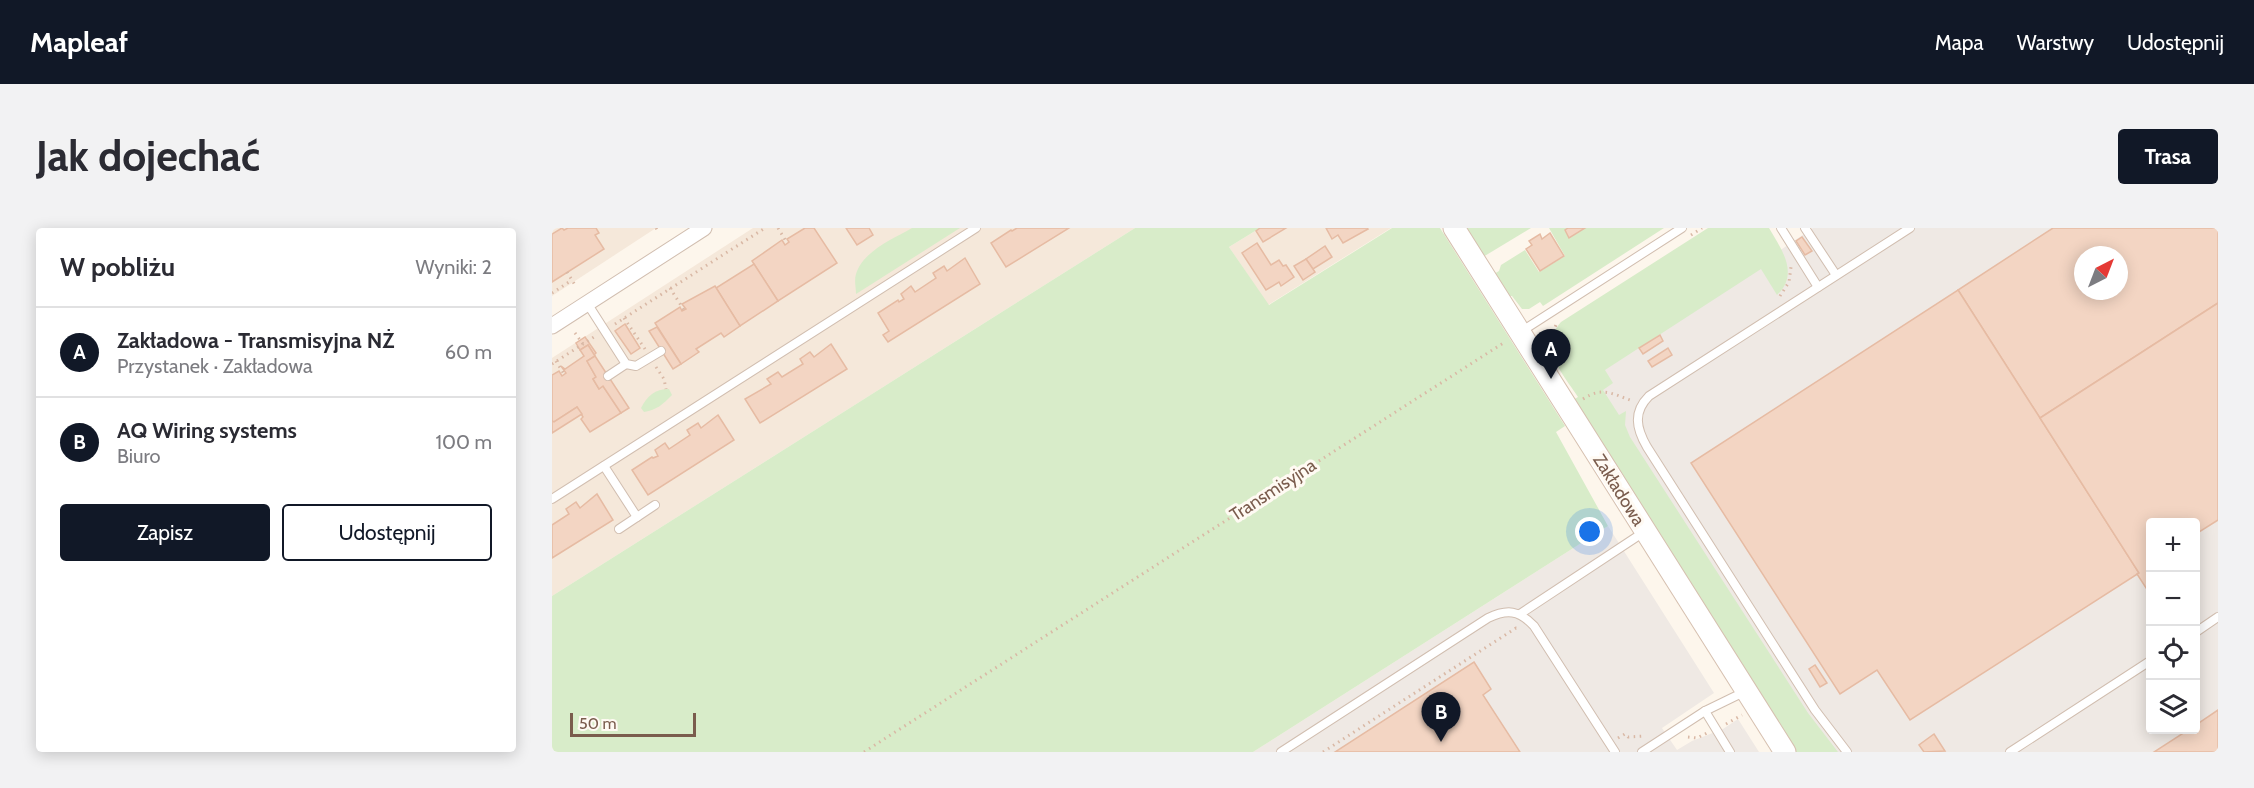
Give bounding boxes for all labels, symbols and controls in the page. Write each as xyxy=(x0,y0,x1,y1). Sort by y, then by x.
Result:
text: Mapleaf xyxy=(30,25,128,59)
text: Mapa xyxy=(1935,30,1984,55)
text: Warstwy xyxy=(2017,30,2094,55)
text: Udostępnij xyxy=(2127,30,2224,55)
button: Trasa xyxy=(2118,129,2218,184)
text: Jak dojechać xyxy=(36,130,260,182)
north arrow xyxy=(2074,246,2128,300)
text: W pobliżu xyxy=(60,251,175,283)
text: Wyniki: 2 xyxy=(415,255,492,279)
text: Zakładowa - Transmisyjna NŻ xyxy=(117,327,394,354)
pin: A xyxy=(1532,330,1570,379)
text: A xyxy=(73,340,86,364)
text: 60 m xyxy=(445,340,492,364)
text: Przystanek · Zakładowa xyxy=(117,354,312,378)
text: AQ Wiring systems xyxy=(117,417,297,444)
text: B xyxy=(73,430,86,454)
text: 100 m xyxy=(436,430,492,454)
text: Biuro xyxy=(117,444,161,468)
street label: Zakładowa xyxy=(1588,450,1650,530)
street label: Transmisyjna xyxy=(1226,454,1321,526)
button: Zapisz xyxy=(60,504,270,561)
button: Udostępnij xyxy=(282,504,492,561)
your location xyxy=(1575,517,1604,546)
map controls xyxy=(2146,518,2200,734)
button: + xyxy=(2146,518,2200,572)
button: − xyxy=(2146,572,2200,626)
button: locate xyxy=(2146,626,2200,680)
button: layers xyxy=(2146,680,2200,734)
pin: B xyxy=(1422,692,1460,742)
scale bar xyxy=(570,710,696,738)
text: 50 m xyxy=(579,714,616,733)

